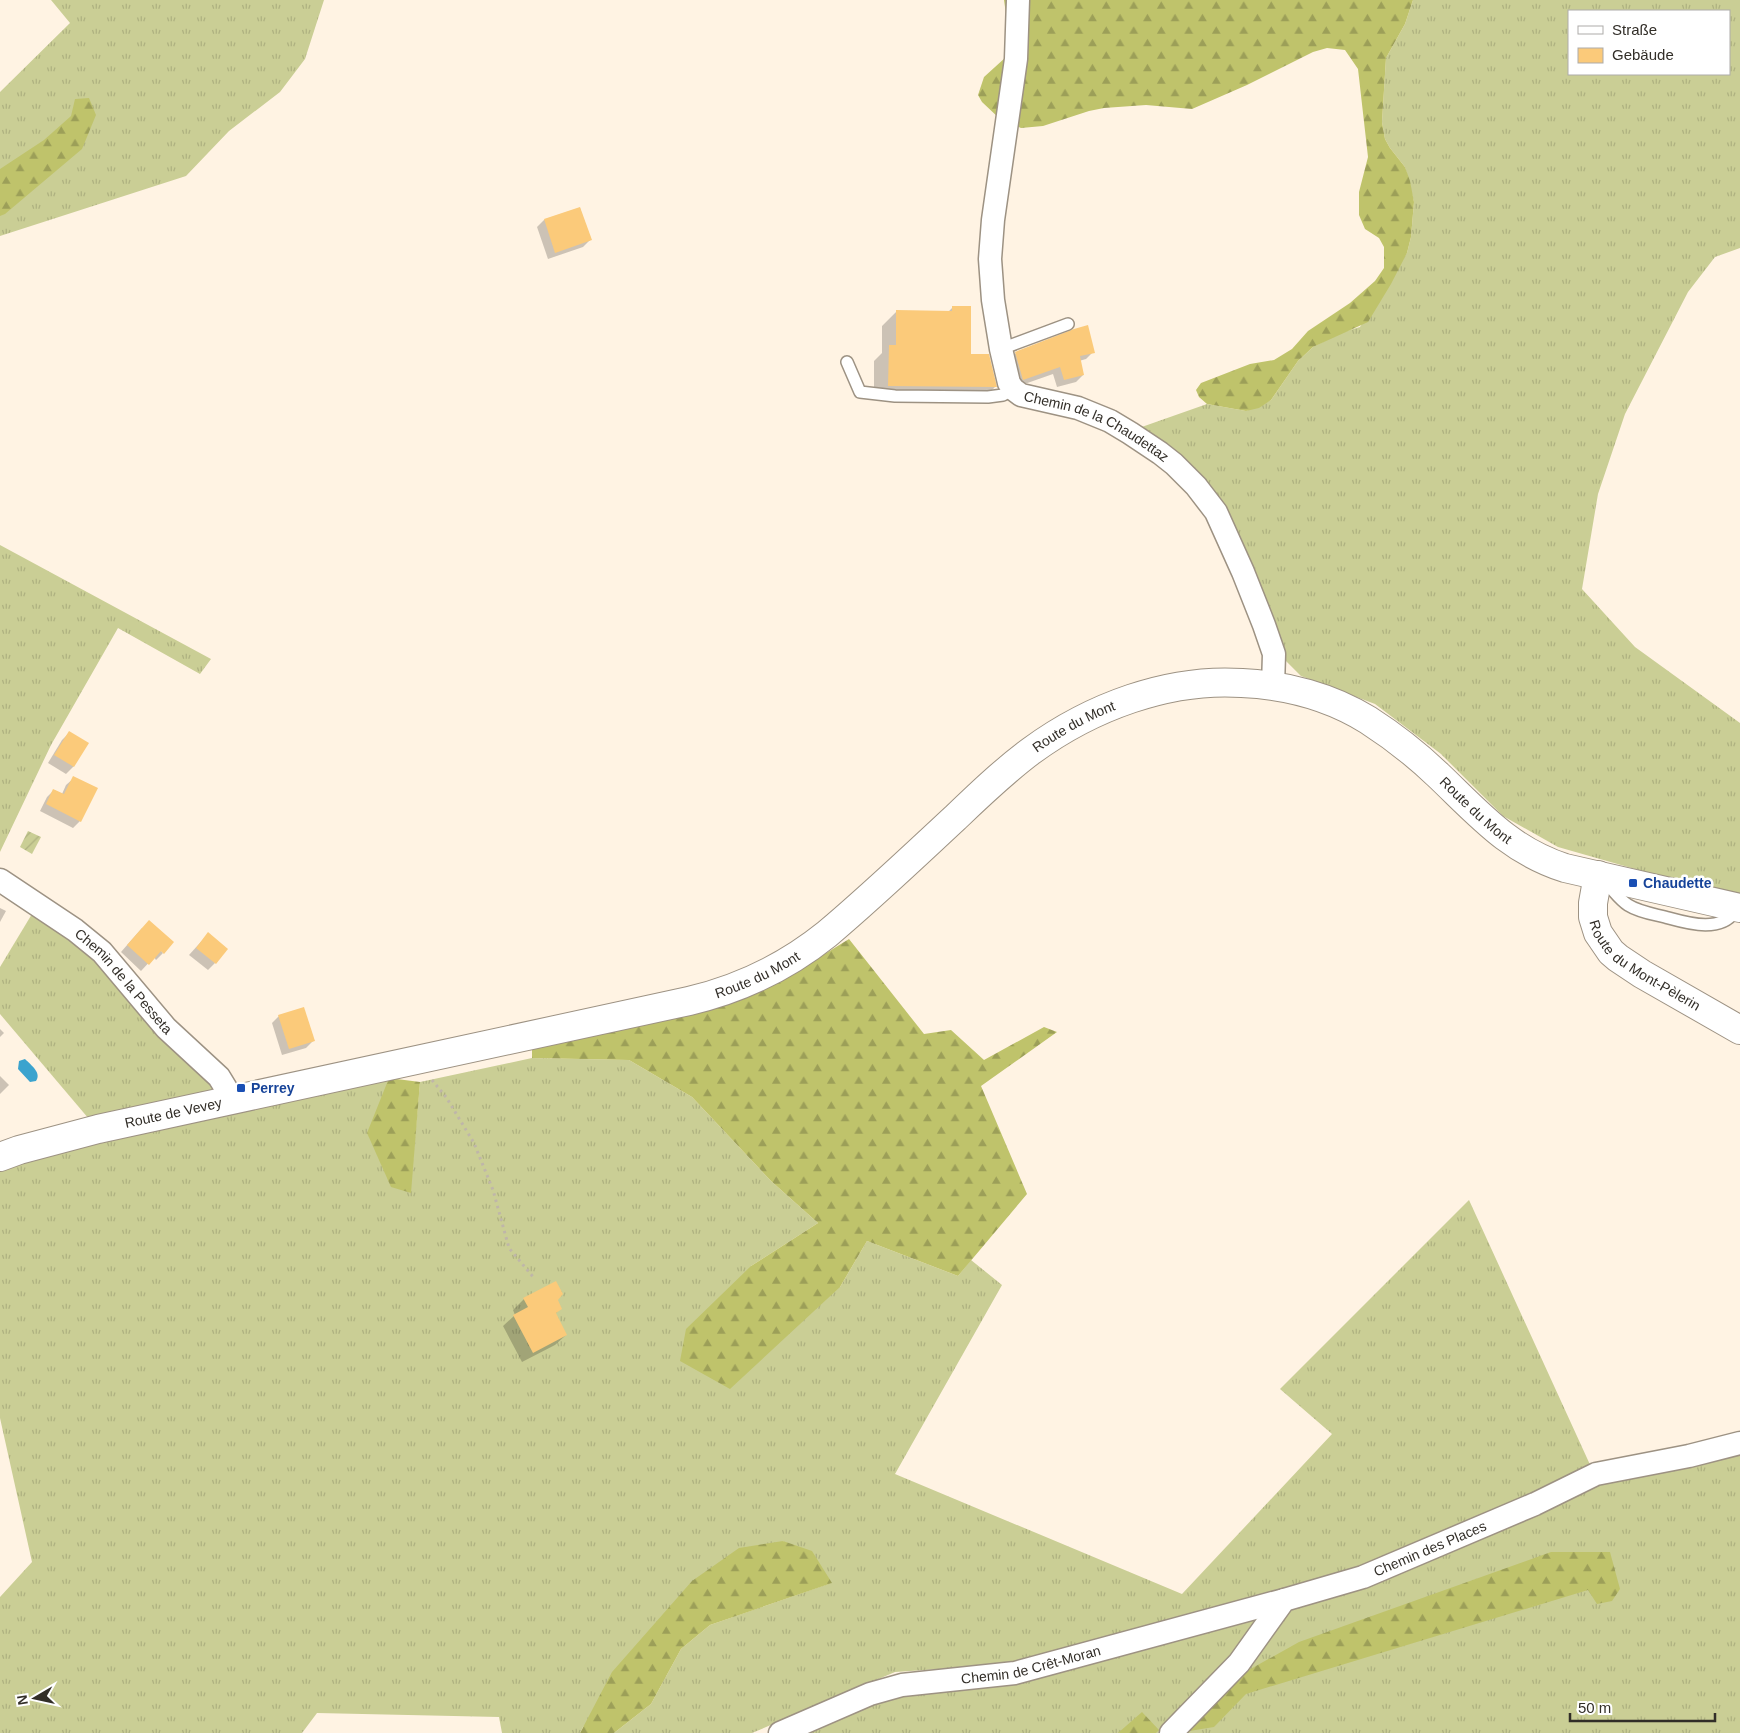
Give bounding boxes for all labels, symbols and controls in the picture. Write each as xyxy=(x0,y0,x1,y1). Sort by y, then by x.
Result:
legend xyxy=(1568,10,1730,75)
text: Straße xyxy=(1612,21,1657,38)
text: Gebäude xyxy=(1612,46,1674,63)
street label: Chemin de la Chaudettaz xyxy=(1022,388,1172,465)
street label: Route du Mont xyxy=(1029,697,1117,755)
street label: Route du Mont xyxy=(1437,773,1515,847)
place label: Chaudette xyxy=(1643,875,1712,891)
marker: Chaudette xyxy=(1627,877,1639,889)
street label: Route du Mont-Pèlerin xyxy=(1586,918,1703,1014)
street label: Chemin de la Pesseta xyxy=(72,925,175,1038)
street label: Route du Mont xyxy=(713,948,803,1001)
place label: Perrey xyxy=(251,1080,295,1096)
marker: Perrey xyxy=(235,1082,247,1094)
street label: Route de Vevey xyxy=(123,1094,223,1131)
street label: Chemin des Places xyxy=(1371,1518,1489,1580)
street label: Chemin de Crêt-Moran xyxy=(960,1642,1102,1687)
north arrow xyxy=(10,1673,60,1723)
scale bar xyxy=(1570,1690,1715,1722)
text: N xyxy=(13,1694,31,1706)
text: 50 m xyxy=(1578,1699,1611,1716)

